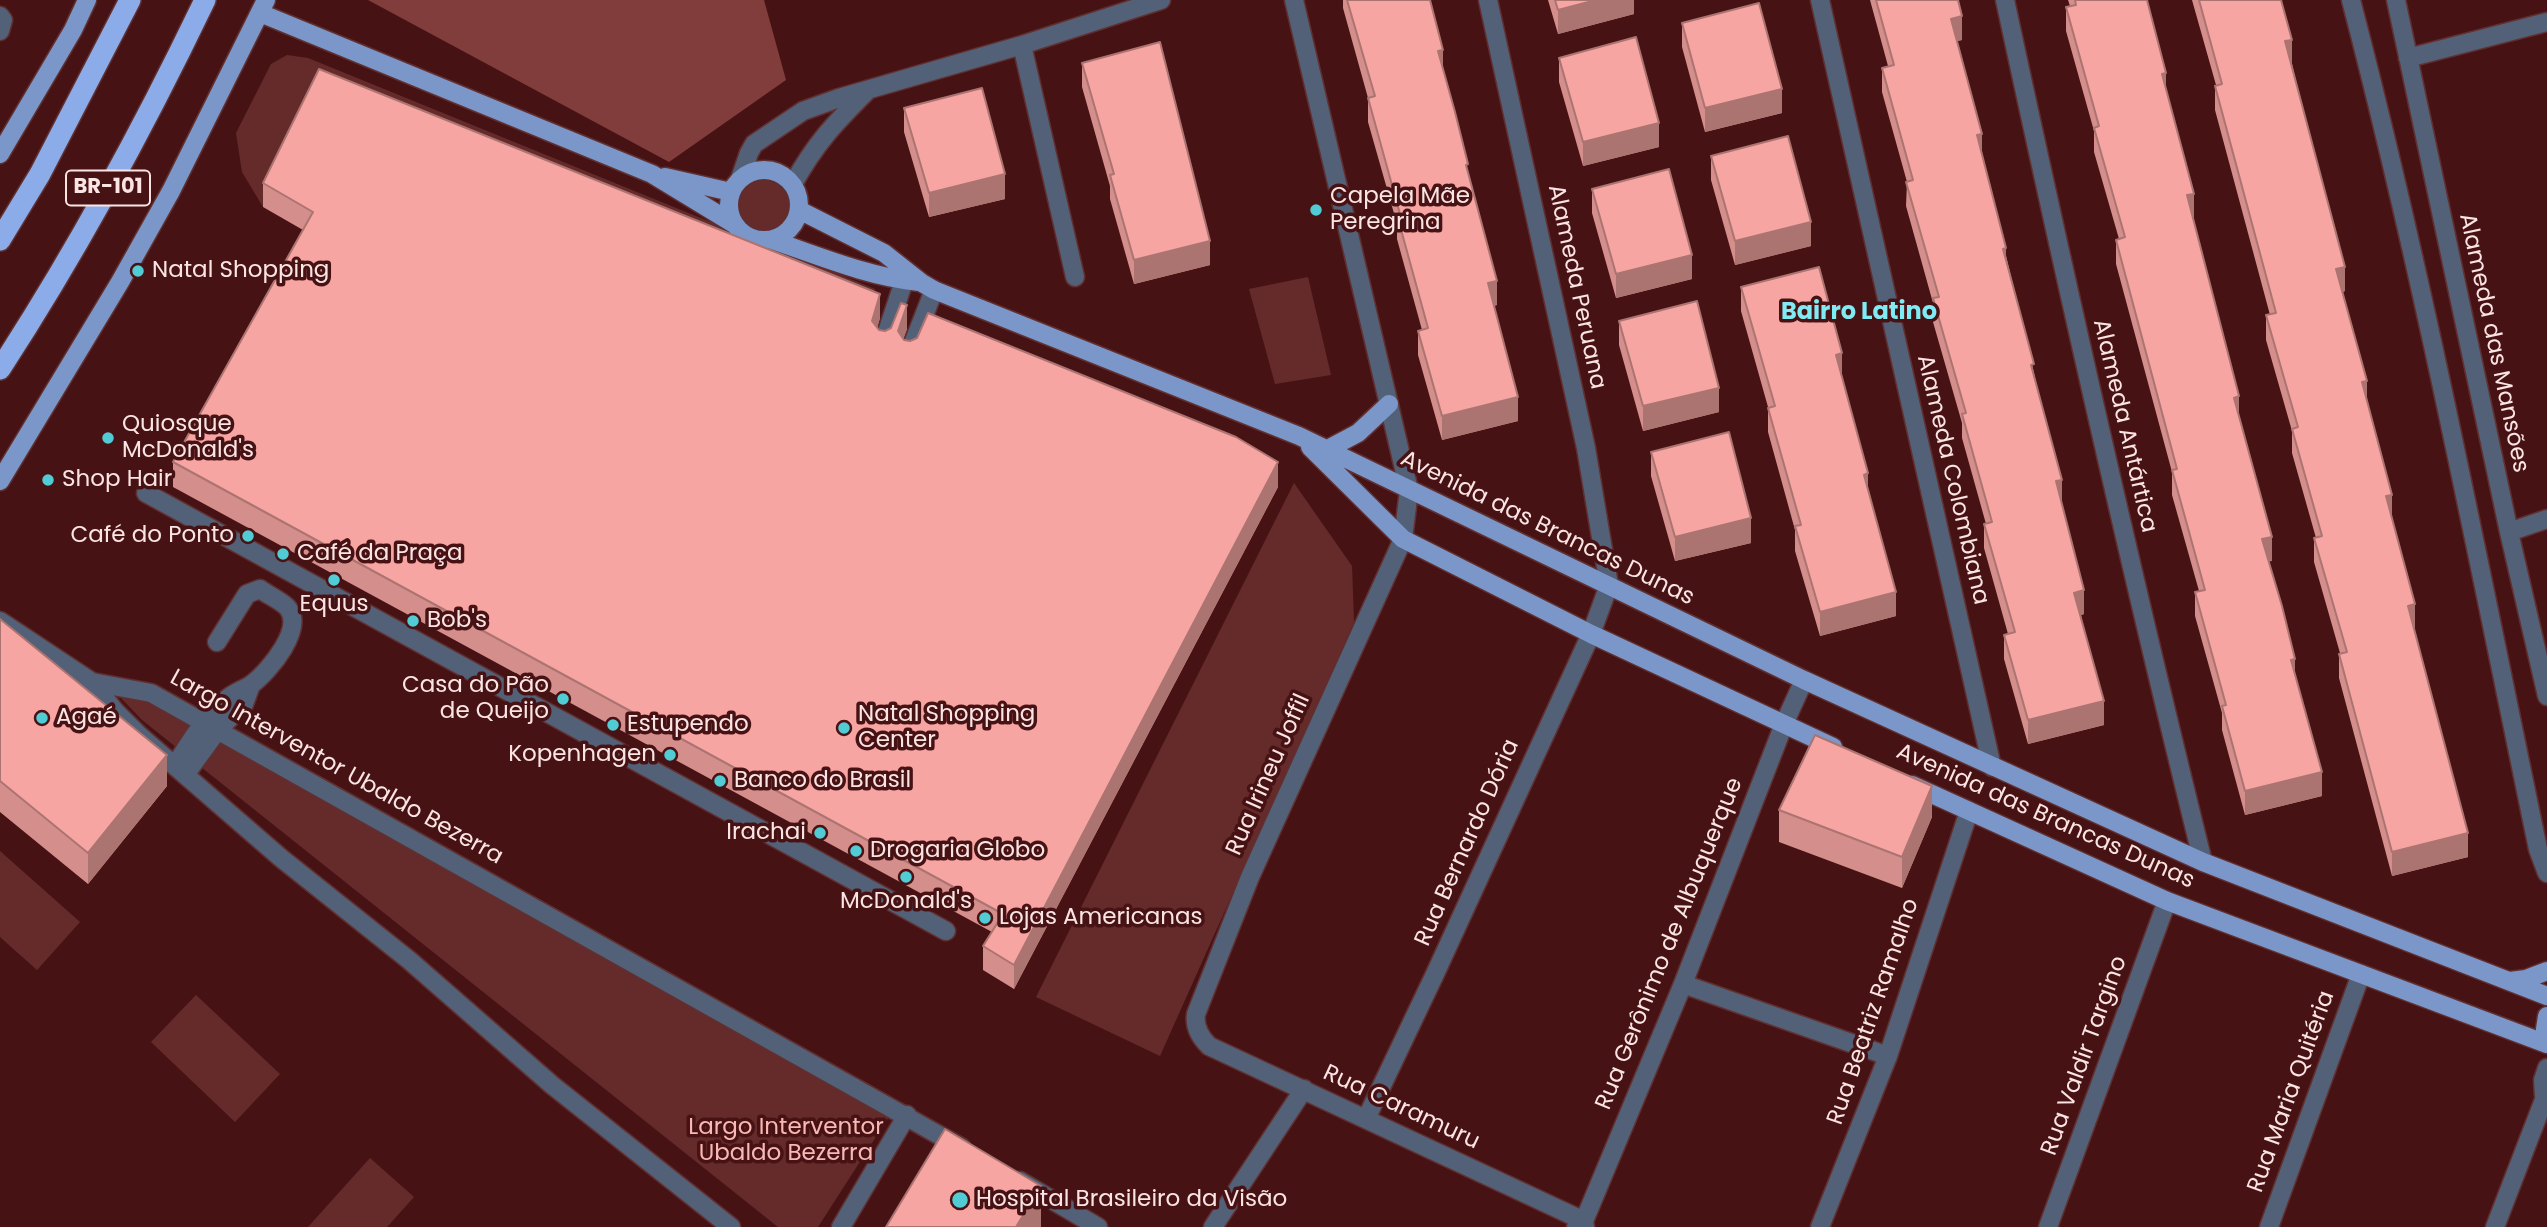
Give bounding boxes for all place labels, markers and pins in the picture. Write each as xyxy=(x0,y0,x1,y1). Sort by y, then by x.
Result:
place label: Capela Mãe Peregrina xyxy=(1330,183,1470,237)
marker: Capela Mãe Peregrina xyxy=(1308,202,1324,218)
place label: Natal Shopping xyxy=(152,257,329,285)
marker: Natal Shopping xyxy=(130,263,146,279)
place label: Quiosque McDonald's xyxy=(122,411,254,465)
marker: Quiosque McDonald's xyxy=(100,430,116,446)
place label: Shop Hair xyxy=(62,466,172,494)
marker: Shop Hair xyxy=(40,472,56,488)
place label: Café do Ponto xyxy=(70,522,234,550)
marker: Café do Ponto xyxy=(240,528,256,544)
place label: Café da Praça xyxy=(297,540,462,568)
marker: Café da Praça xyxy=(275,546,291,562)
marker: Equus xyxy=(326,572,342,588)
place label: Equus xyxy=(300,591,368,619)
place label: Bob's xyxy=(427,607,487,635)
marker: Bob's xyxy=(405,613,421,629)
place label: Casa do Pão de Queijo xyxy=(402,672,549,726)
marker: Casa do Pão de Queijo xyxy=(555,691,571,707)
place label: Natal Shopping Center xyxy=(858,701,1035,755)
place label: Agaé xyxy=(56,704,117,732)
marker: Agaé xyxy=(34,710,50,726)
place label: Estupendo xyxy=(627,711,749,739)
marker: Estupendo xyxy=(605,717,621,733)
marker: Natal Shopping Center xyxy=(836,720,852,736)
place label: Kopenhagen xyxy=(508,741,656,769)
marker: Kopenhagen xyxy=(662,747,678,763)
place label: Banco do Brasil xyxy=(734,767,911,795)
marker: Banco do Brasil xyxy=(712,773,728,789)
place label: Irachai xyxy=(726,819,806,847)
marker: Irachai xyxy=(812,825,828,841)
place label: Drogaria Globo xyxy=(870,837,1045,865)
marker: Drogaria Globo xyxy=(848,843,864,859)
marker: McDonald's xyxy=(898,869,914,885)
place label: McDonald's xyxy=(840,888,972,916)
place label: Lojas Americanas xyxy=(999,904,1203,932)
marker: Lojas Americanas xyxy=(977,910,993,926)
place label: Hospital Brasileiro da Visão xyxy=(976,1186,1287,1214)
marker: Hospital Brasileiro da Visão xyxy=(950,1190,970,1210)

